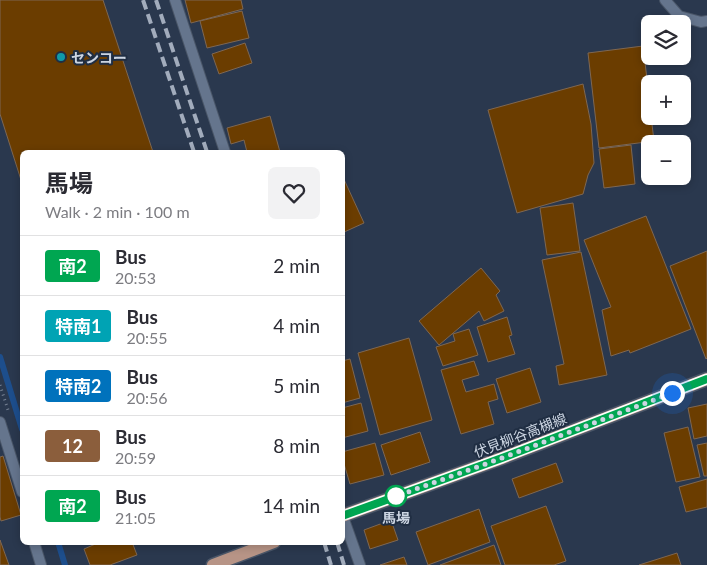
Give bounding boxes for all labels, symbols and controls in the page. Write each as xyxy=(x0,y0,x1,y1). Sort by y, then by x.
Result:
map controls xyxy=(641,15,691,185)
button: layers xyxy=(641,15,691,65)
place label: センコー xyxy=(71,49,127,66)
marker: センコー xyxy=(55,51,67,63)
button: + xyxy=(641,75,691,125)
button: − xyxy=(641,135,691,185)
button: heart xyxy=(268,167,320,219)
text: 馬場 xyxy=(45,168,93,197)
text: Walk · 2 min · 100 m xyxy=(45,202,190,221)
text: Bus xyxy=(115,245,146,268)
text: 2 min xyxy=(273,254,320,277)
text: 南2 xyxy=(58,255,87,277)
text: 20:53 xyxy=(115,268,156,287)
text: Bus xyxy=(126,305,158,328)
text: 4 min xyxy=(273,314,320,337)
text: 特南1 xyxy=(55,315,101,337)
text: 20:55 xyxy=(126,328,168,347)
text: Bus xyxy=(126,365,158,388)
text: 5 min xyxy=(273,374,320,397)
text: 特南2 xyxy=(55,375,101,397)
your location xyxy=(660,381,685,406)
text: 20:56 xyxy=(126,388,168,407)
street label: 伏見柳谷高槻線 xyxy=(471,410,569,460)
text: Bus xyxy=(115,425,146,448)
text: 8 min xyxy=(273,434,320,457)
text: 12 xyxy=(62,435,83,457)
text: 20:59 xyxy=(115,448,156,467)
text: Bus xyxy=(115,485,146,508)
marker: 馬場 xyxy=(385,485,407,507)
text: 14 min xyxy=(262,494,320,517)
text: 南2 xyxy=(58,495,87,517)
text: 21:05 xyxy=(115,508,156,527)
place label: 馬場 xyxy=(382,509,410,526)

